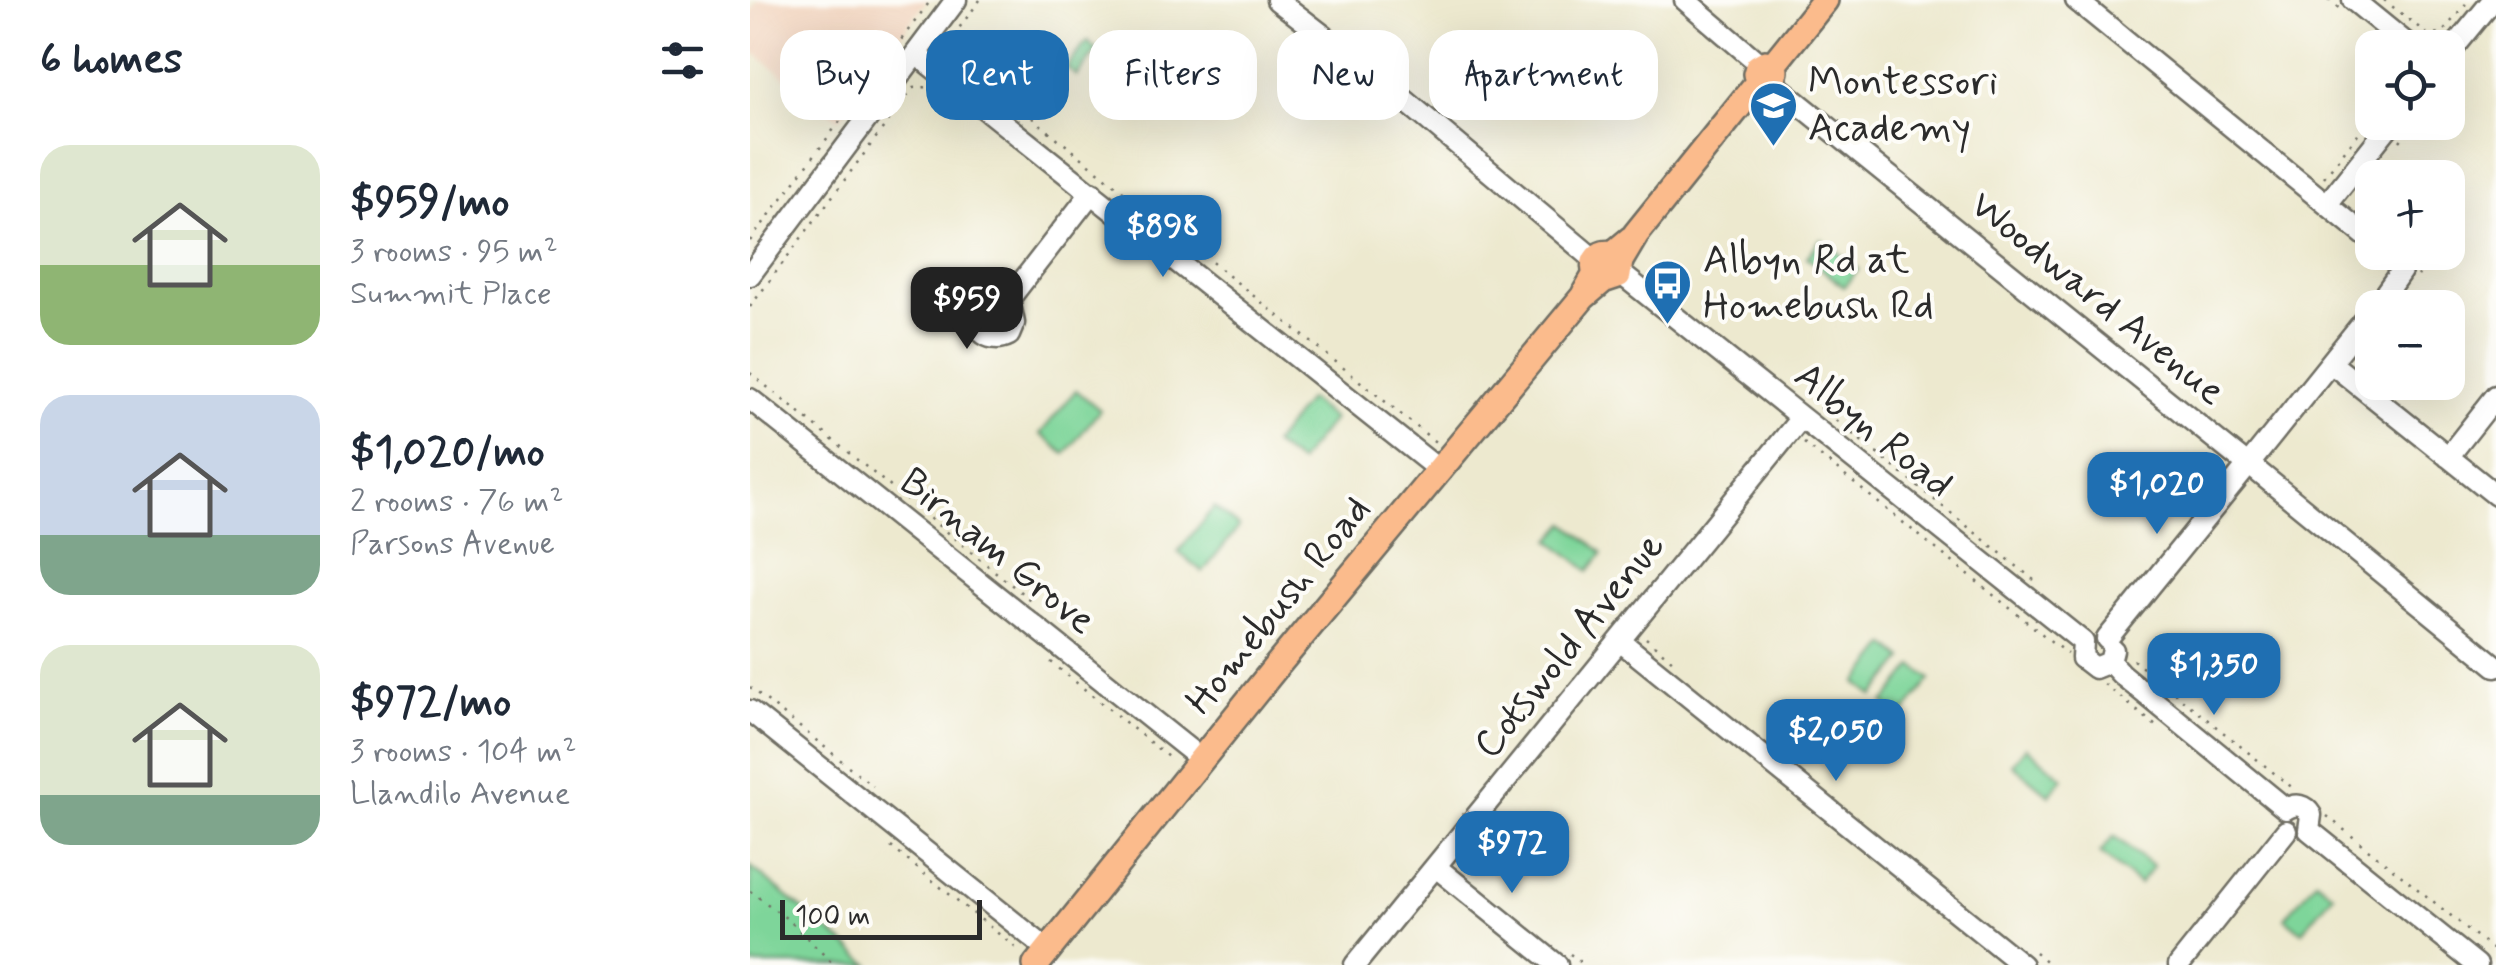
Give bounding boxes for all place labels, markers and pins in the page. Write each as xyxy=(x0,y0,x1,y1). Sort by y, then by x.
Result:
place label: Montessori Academy xyxy=(1808,57,1998,155)
school or university icon: Montessori Academy xyxy=(1747,80,1799,148)
pin: $898 xyxy=(1104,195,1222,280)
place label: Albyn Rd at Homebush Rd xyxy=(1703,235,1934,333)
bus stop icon: Albyn Rd at Homebush Rd xyxy=(1642,258,1694,326)
pin: $959 xyxy=(908,267,1026,352)
pin: $1,020 xyxy=(2076,452,2238,537)
pin: $1,350 xyxy=(2133,633,2295,718)
pin: $2,050 xyxy=(1755,699,1917,784)
pin: $972 xyxy=(1453,811,1571,896)

